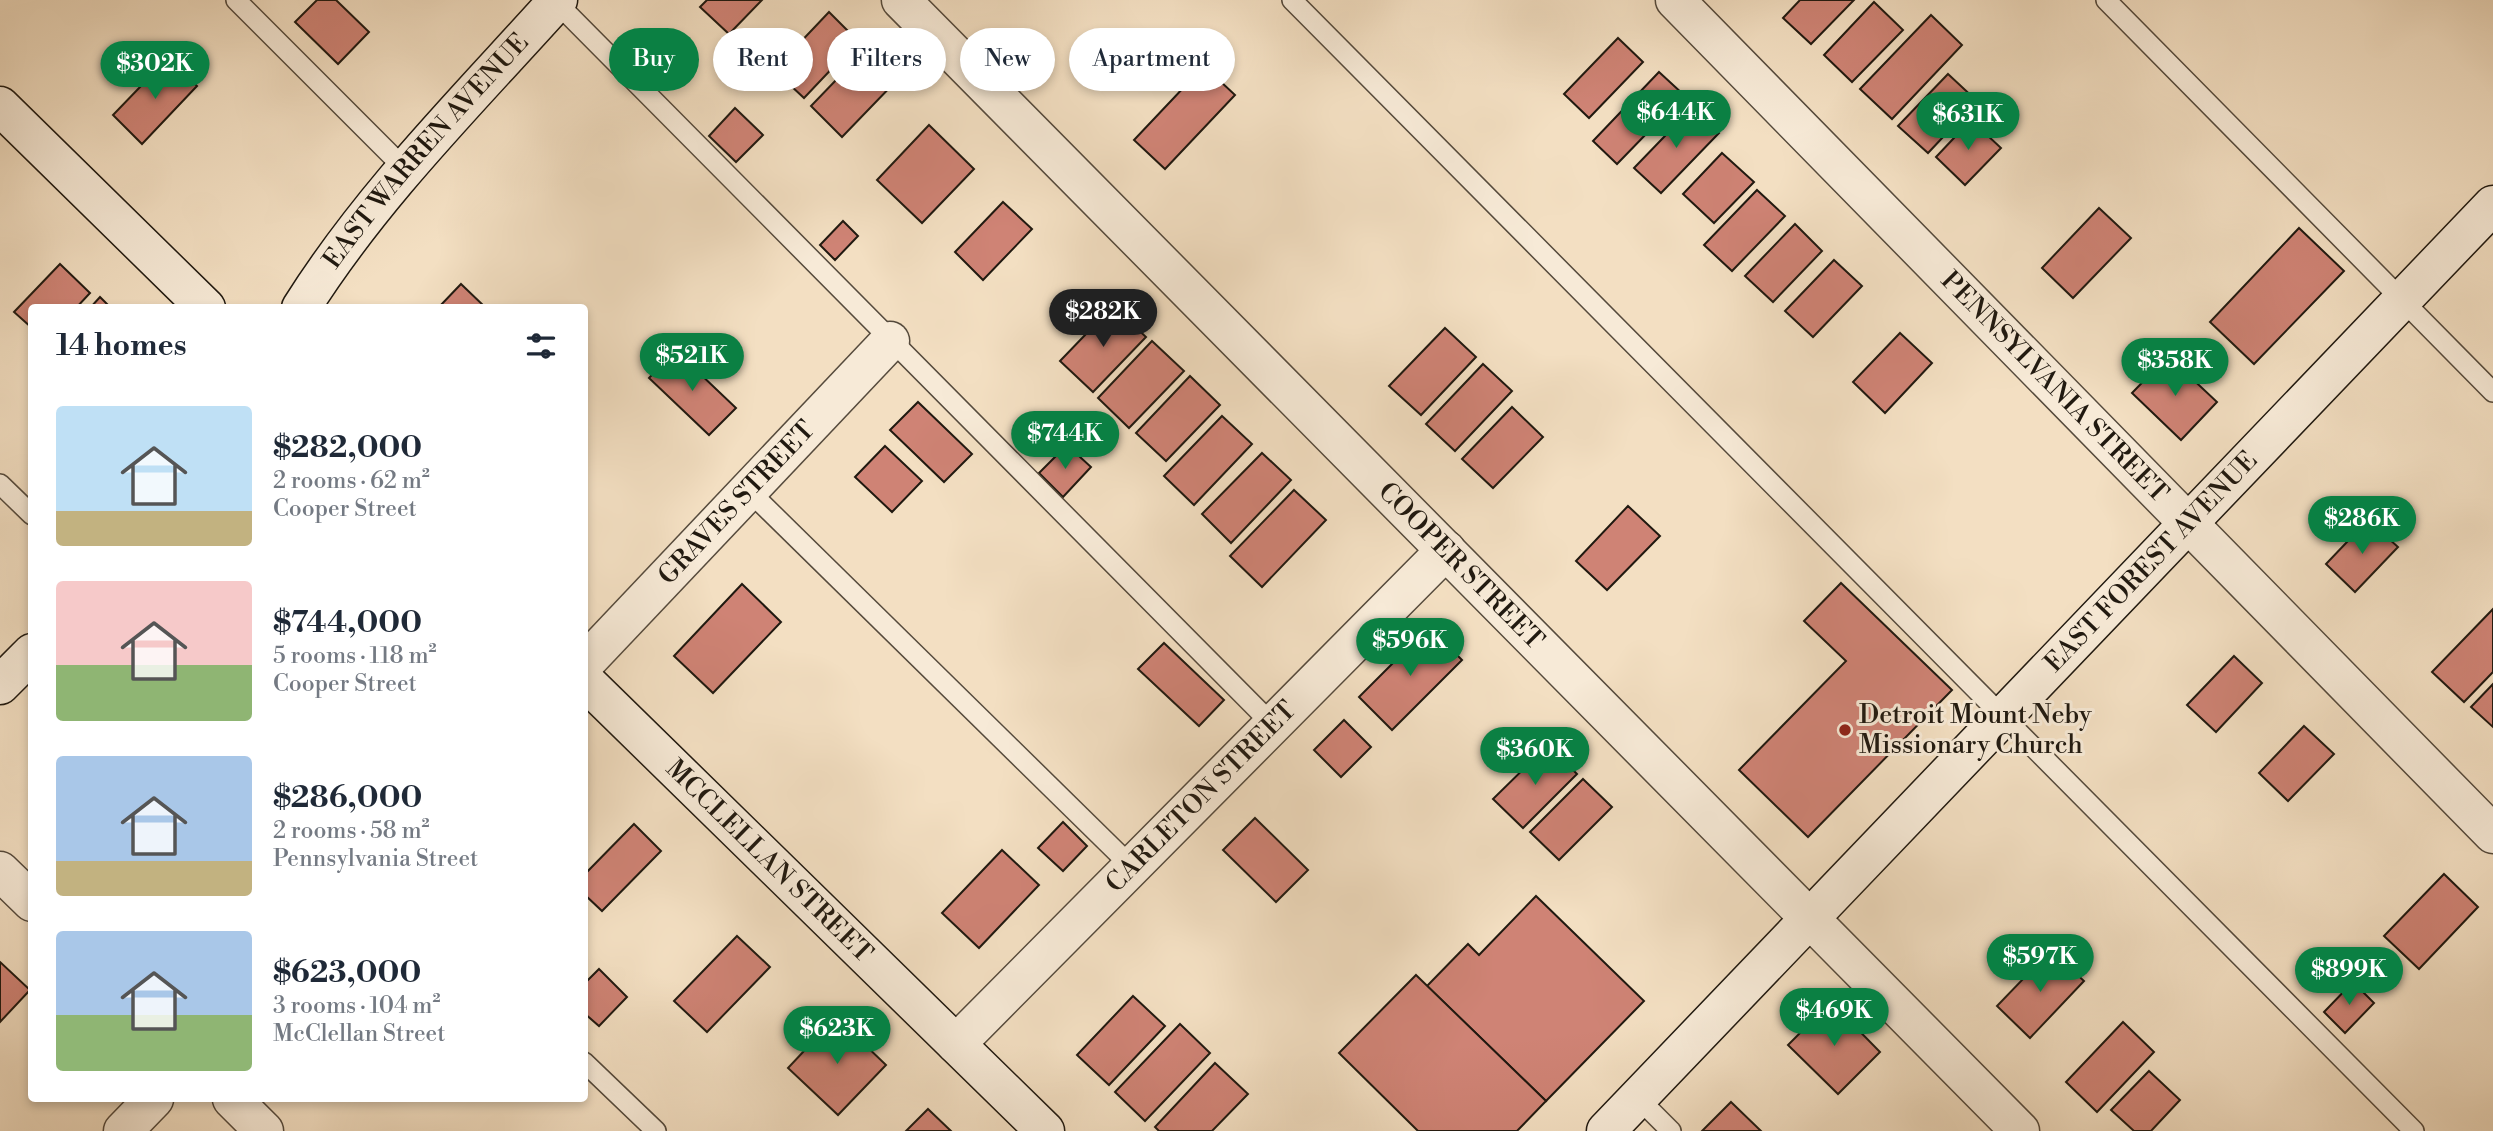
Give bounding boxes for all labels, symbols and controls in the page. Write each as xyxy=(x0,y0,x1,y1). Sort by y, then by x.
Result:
street label: EAST WARREN AVENUE xyxy=(316,27,536,275)
chip: Buy xyxy=(609,28,699,91)
chip: Rent xyxy=(713,28,813,91)
chip: Filters xyxy=(827,28,946,91)
chip: New xyxy=(960,28,1055,91)
chip: Apartment xyxy=(1069,28,1235,91)
pin: $302K xyxy=(106,42,204,101)
text: $302K xyxy=(117,50,193,78)
pin: $644K xyxy=(1627,90,1725,150)
pin: $631K xyxy=(1919,92,2017,152)
text: $644K xyxy=(1637,99,1715,127)
text: $631K xyxy=(1932,101,2004,129)
street label: PENNSYLVANIA STREET xyxy=(1934,265,2175,509)
pin: $282K xyxy=(1054,290,1152,349)
text: $282K xyxy=(1065,298,1141,326)
text: 14 homes xyxy=(56,327,187,365)
icon: filters xyxy=(522,327,560,365)
pin: $521K xyxy=(643,334,741,393)
pin: $358K xyxy=(2126,338,2224,398)
text: $521K xyxy=(656,342,728,370)
text: $358K xyxy=(2137,347,2213,375)
pin: $744K xyxy=(1016,412,1114,471)
street label: GRAVES STREET xyxy=(652,414,822,591)
text: $744K xyxy=(1027,420,1103,448)
text: $282,000 xyxy=(273,429,422,467)
icon: home xyxy=(112,434,196,518)
street label: EAST FOREST AVENUE xyxy=(2038,445,2264,679)
text: 2 rooms · 62 m² xyxy=(273,467,430,495)
street label: COOPER STREET xyxy=(1371,476,1550,656)
text: Cooper Street xyxy=(273,495,417,523)
pin: $286K xyxy=(2313,496,2411,556)
text: $286K xyxy=(2324,505,2400,533)
text: $744,000 xyxy=(273,604,422,642)
icon: home xyxy=(112,609,196,693)
pin: $596K xyxy=(1361,618,1459,678)
text: $596K xyxy=(1372,627,1448,655)
text: 5 rooms · 118 m² xyxy=(273,642,437,670)
text: Cooper Street xyxy=(273,670,417,698)
street label: CARLETON STREET xyxy=(1099,694,1303,899)
place label: Detroit Mount Neby Missionary Church xyxy=(1859,699,2092,761)
marker: Detroit Mount Neby Missionary Church xyxy=(1837,722,1853,738)
pin: $360K xyxy=(1486,728,1584,787)
text: $360K xyxy=(1496,736,1574,764)
street label: MCCLELLAN STREET xyxy=(659,753,879,969)
text: $286,000 xyxy=(273,779,422,817)
icon: home xyxy=(112,784,196,868)
text: 2 rooms · 58 m² xyxy=(273,817,430,845)
text: Pennsylvania Street xyxy=(273,845,478,873)
pin: $597K xyxy=(1991,934,2089,994)
text: $597K xyxy=(2003,943,2077,971)
pin: $899K xyxy=(2300,948,2398,1007)
text: $623,000 xyxy=(273,954,421,992)
text: $899K xyxy=(2311,956,2387,984)
icon: home xyxy=(112,959,196,1043)
pin: $469K xyxy=(1785,988,1883,1048)
text: 3 rooms · 104 m² xyxy=(273,992,441,1020)
text: $469K xyxy=(1796,997,1872,1025)
pin: $623K xyxy=(788,1006,886,1066)
text: $623K xyxy=(799,1015,875,1043)
text: McClellan Street xyxy=(273,1020,445,1048)

